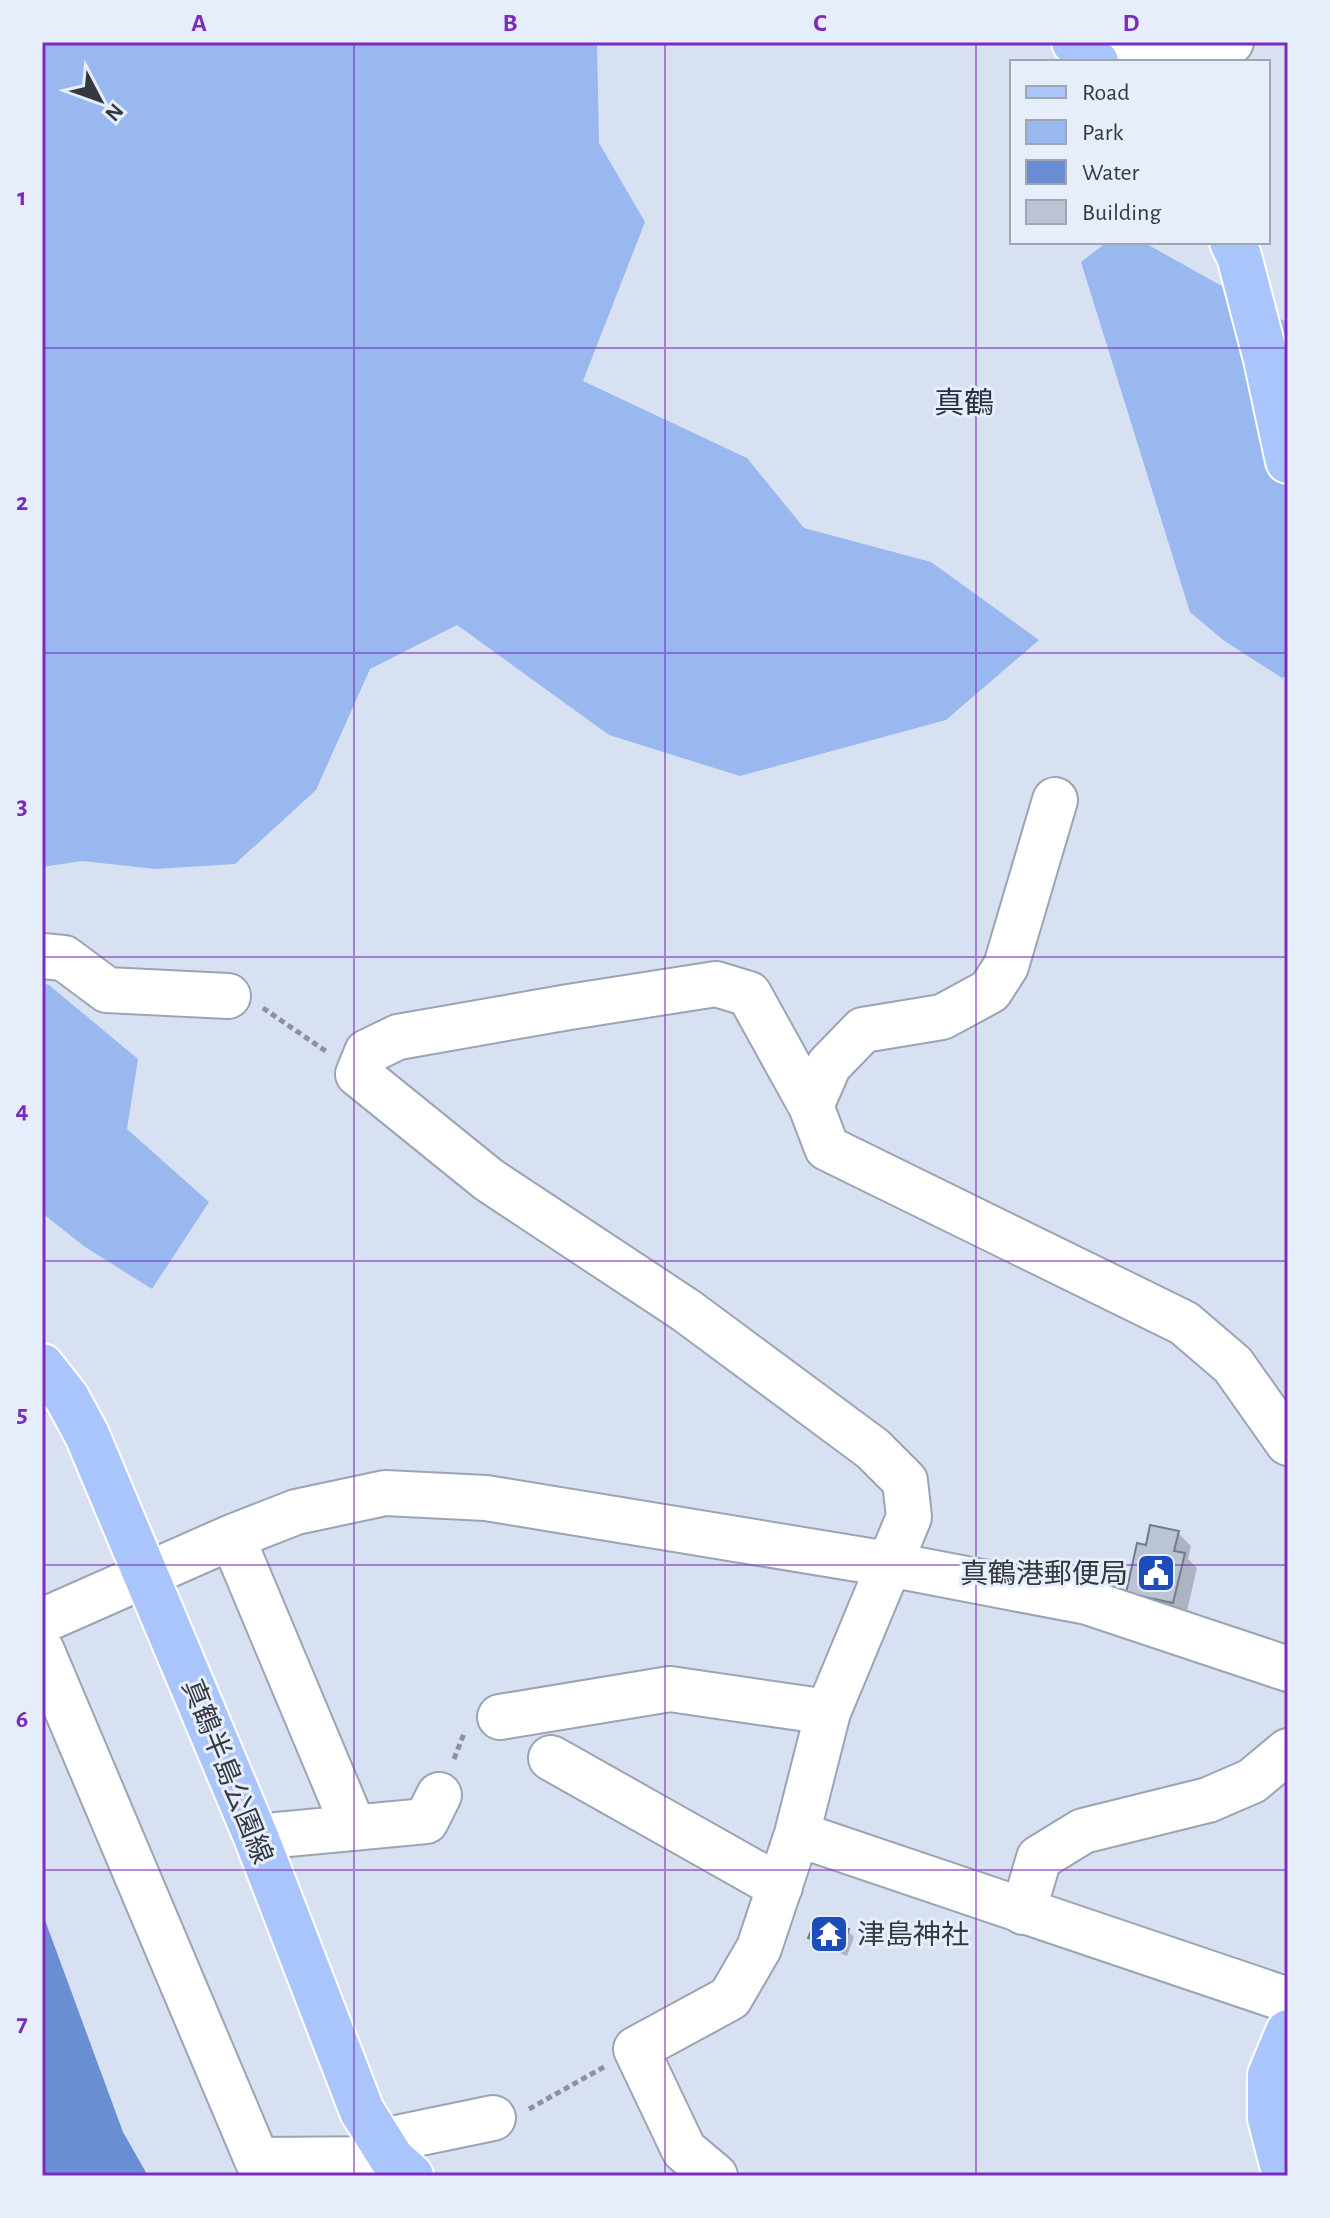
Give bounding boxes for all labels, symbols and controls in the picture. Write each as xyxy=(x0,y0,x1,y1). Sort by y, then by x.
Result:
text: A xyxy=(191,10,207,36)
text: B xyxy=(502,10,518,36)
text: C xyxy=(813,10,827,36)
text: D xyxy=(1122,10,1140,36)
north arrow xyxy=(60,60,140,140)
legend xyxy=(1010,60,1270,244)
text: Road xyxy=(1082,81,1130,105)
text: N xyxy=(101,99,128,125)
text: Park xyxy=(1082,121,1123,145)
text: Water xyxy=(1082,161,1140,185)
text: 1 xyxy=(17,184,27,210)
text: Building xyxy=(1082,201,1161,225)
district label: 真鶴 xyxy=(934,387,994,419)
text: 2 xyxy=(16,489,28,515)
text: 3 xyxy=(16,793,28,819)
text: 4 xyxy=(15,1097,29,1123)
text: 5 xyxy=(16,1401,28,1427)
public building icon: 真鶴港郵便局 xyxy=(1135,1552,1177,1594)
place label: 真鶴港郵便局 xyxy=(960,1559,1128,1589)
street label: 真鶴半島公園線 xyxy=(176,1675,278,1868)
text: 6 xyxy=(16,1706,28,1732)
temple icon: 津島神社 xyxy=(808,1913,850,1955)
place label: 津島神社 xyxy=(857,1920,969,1950)
text: 7 xyxy=(16,2010,28,2036)

